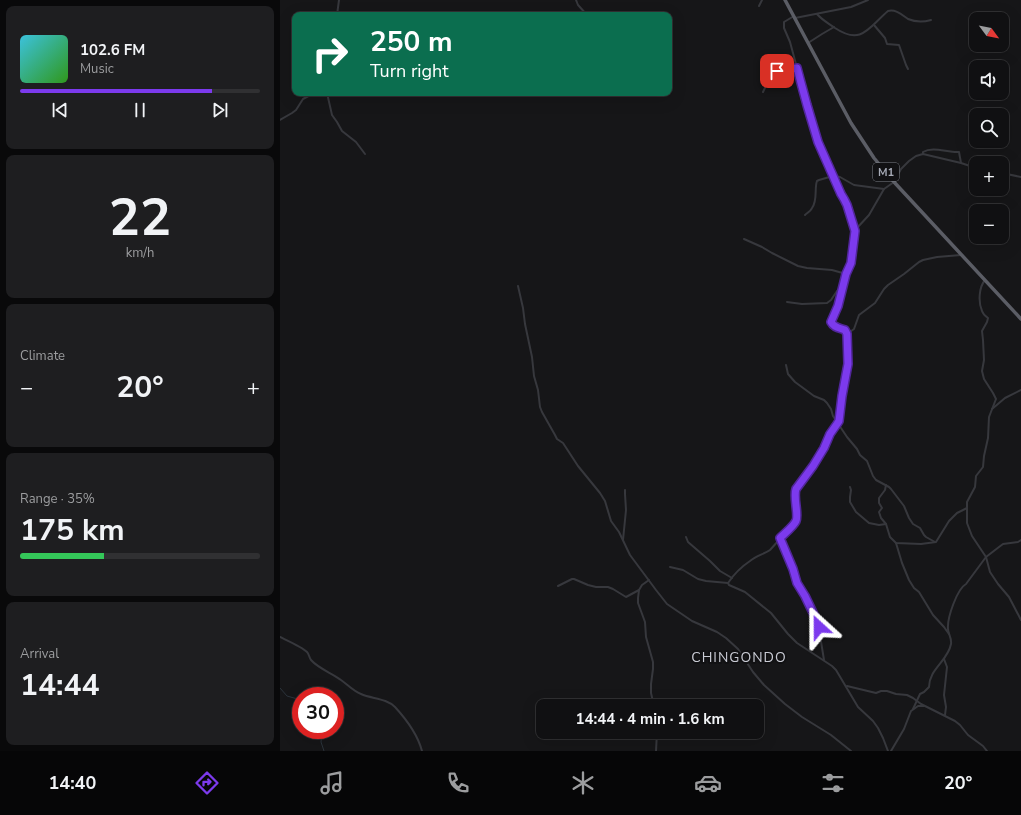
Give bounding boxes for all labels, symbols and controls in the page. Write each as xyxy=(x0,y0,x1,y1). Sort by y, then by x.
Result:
north arrow xyxy=(969,12,1009,52)
map controls xyxy=(969,12,1009,244)
text: 250 m xyxy=(370,23,453,61)
icon: right xyxy=(304,28,356,80)
text: 102.6 FM xyxy=(80,40,145,60)
pin xyxy=(760,54,794,88)
text: Turn right xyxy=(370,59,449,83)
text: Music xyxy=(80,60,114,78)
icon: arrive xyxy=(766,60,788,82)
button: sound xyxy=(969,60,1009,100)
icon: previous xyxy=(49,99,71,121)
icon: pause xyxy=(129,99,151,121)
icon: next xyxy=(209,99,231,121)
button: search xyxy=(969,108,1009,148)
button: + xyxy=(969,156,1009,196)
road number: M1 xyxy=(873,163,899,181)
text: 22 xyxy=(109,182,171,253)
button: − xyxy=(969,204,1009,244)
text: km/h xyxy=(126,244,154,262)
text: Climate xyxy=(20,347,65,365)
text: 20° xyxy=(116,367,164,408)
text: − xyxy=(20,373,33,403)
text: + xyxy=(247,373,260,403)
text: Range · 35% xyxy=(20,490,95,508)
text: 175 km xyxy=(20,510,125,551)
position arrow xyxy=(798,606,840,648)
text: Arrival xyxy=(20,645,59,663)
district label: CHINGONDO xyxy=(691,648,787,667)
text: 14:44 xyxy=(20,665,99,706)
speed limit sign: 30 xyxy=(292,687,344,739)
text: 14:44 · 4 min · 1.6 km xyxy=(575,709,725,729)
icon: directions xyxy=(193,769,221,797)
icon: music xyxy=(318,769,346,797)
icon: phone xyxy=(444,769,472,797)
icon: climate xyxy=(569,769,597,797)
icon: car xyxy=(694,769,722,797)
icon: filters xyxy=(819,769,847,797)
text: 14:40 xyxy=(49,771,96,795)
text: 20° xyxy=(944,771,972,795)

